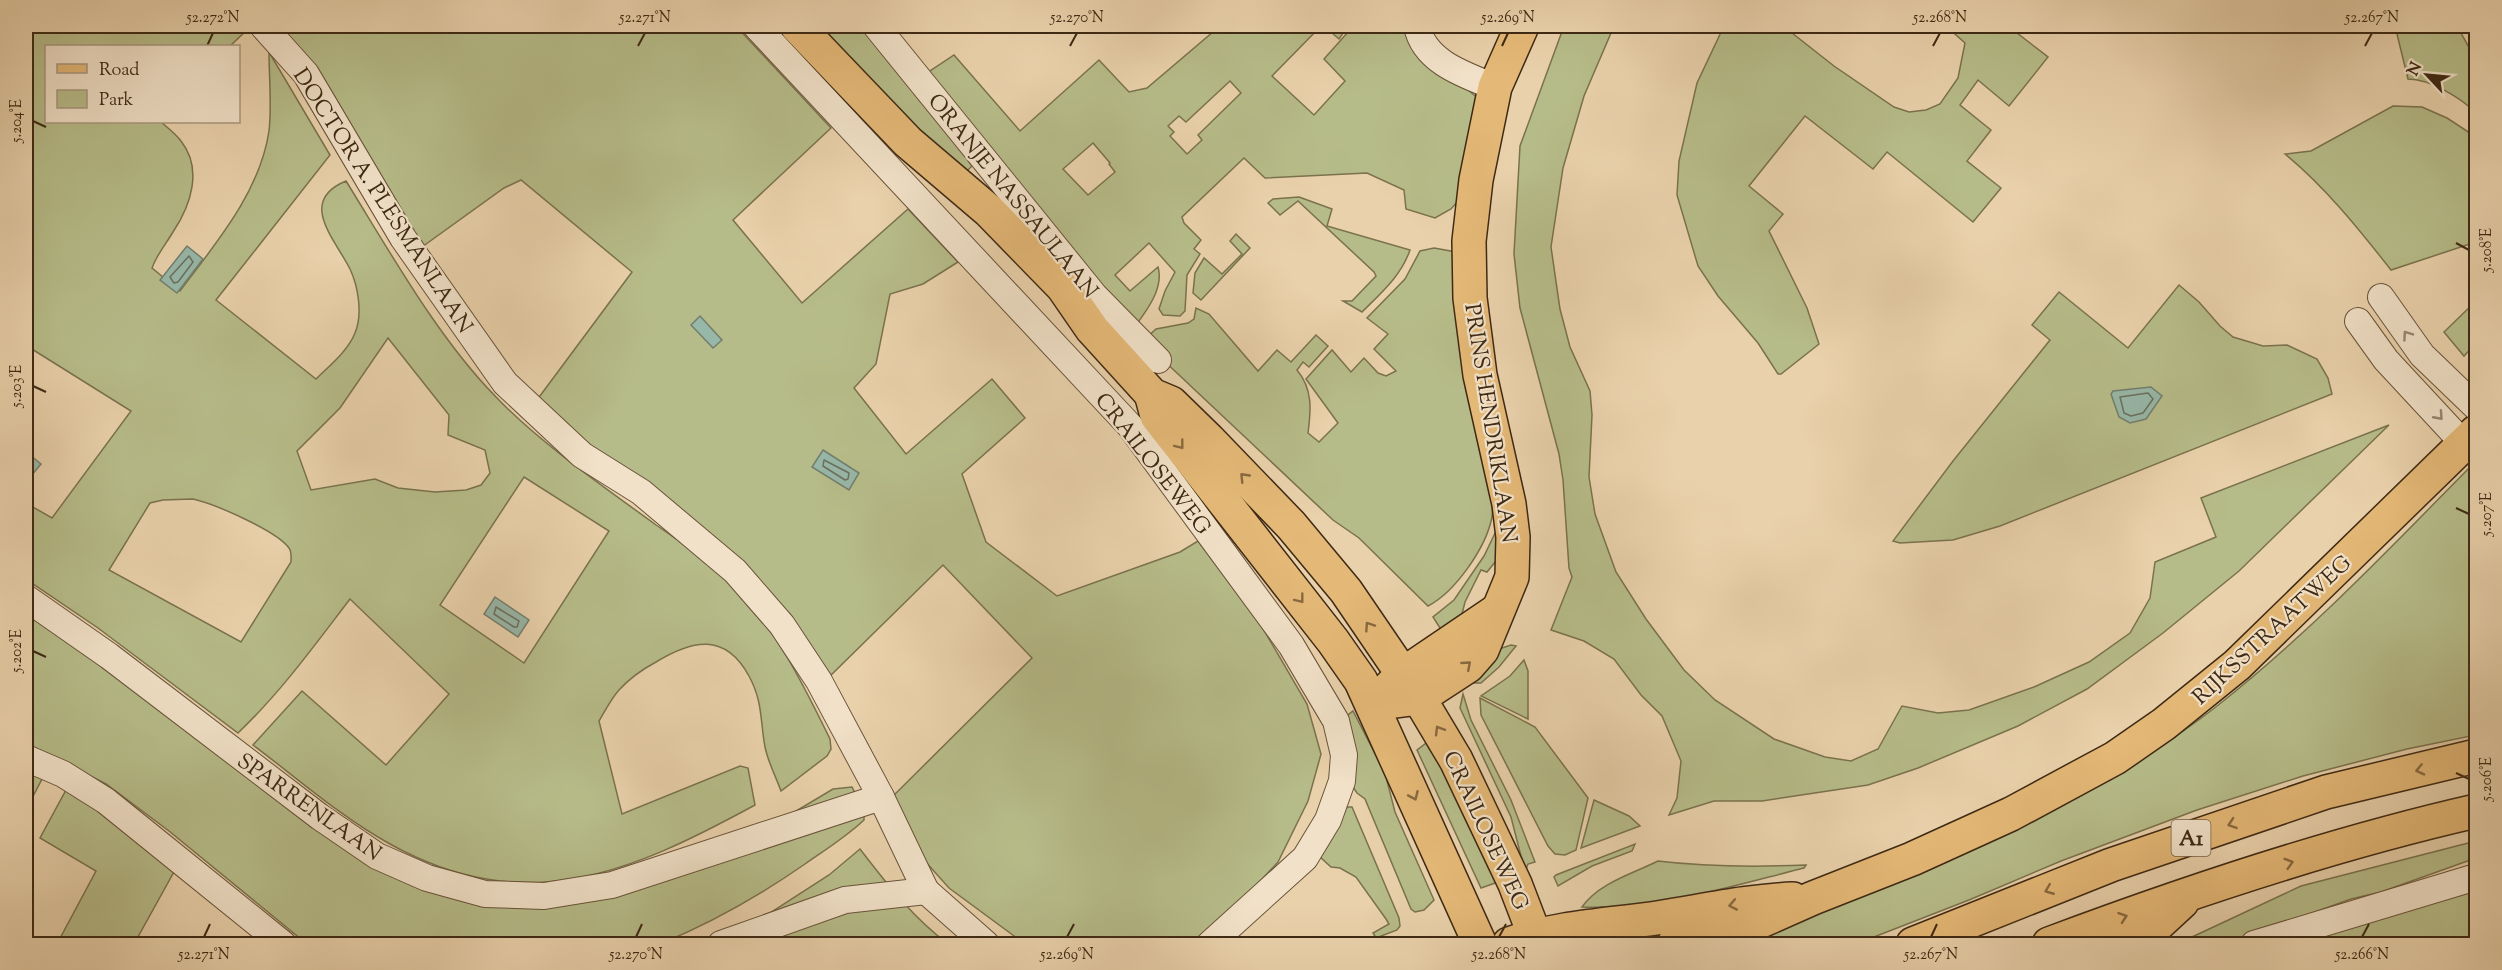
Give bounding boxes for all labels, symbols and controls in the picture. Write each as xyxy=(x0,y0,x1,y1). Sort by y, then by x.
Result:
text: 52.272°N xyxy=(186,8,239,29)
text: 52.271°N xyxy=(618,8,671,29)
text: 52.270°N xyxy=(1049,8,1104,29)
text: 52.269°N xyxy=(1480,8,1535,29)
text: 52.268°N xyxy=(1912,8,1967,29)
text: 52.267°N xyxy=(2344,8,2399,29)
legend xyxy=(45,45,240,123)
north arrow xyxy=(2397,45,2457,105)
text: Road xyxy=(99,58,139,84)
text: N xyxy=(2403,59,2429,80)
street label: DOCTOR A. PLESMANLAAN xyxy=(283,63,480,341)
street label: ORANJE NASSAULAAN xyxy=(919,87,1105,306)
text: Park xyxy=(99,88,134,114)
text: 5.204°E xyxy=(7,99,28,144)
text: 5.208°E xyxy=(2477,228,2498,273)
street label: PRINS HENDRIKLAAN xyxy=(1454,301,1524,545)
one-way arrow xyxy=(2403,330,2414,341)
text: 5.203°E xyxy=(7,365,28,408)
street label: CRAILOSEWEG xyxy=(1086,387,1217,543)
one-way arrow xyxy=(2432,409,2443,420)
one-way arrow xyxy=(1172,438,1183,449)
one-way arrow xyxy=(1241,473,1252,484)
text: 5.207°E xyxy=(2477,492,2498,537)
street label: RIJKSSTRAATWEG xyxy=(2186,549,2360,714)
one-way arrow xyxy=(1293,592,1304,603)
one-way arrow xyxy=(1365,622,1376,633)
text: 5.202°E xyxy=(7,629,28,674)
one-way arrow xyxy=(1460,661,1471,672)
one-way arrow xyxy=(1434,726,1446,736)
street label: SPARRENLAAN xyxy=(229,746,387,870)
street label: CRAILOSEWEG xyxy=(1433,746,1535,916)
text: 5.206°E xyxy=(2477,757,2498,802)
one-way arrow xyxy=(2415,763,2425,776)
one-way arrow xyxy=(1406,789,1418,800)
one-way arrow xyxy=(2227,817,2238,829)
road number: A1 xyxy=(2172,820,2210,856)
one-way arrow xyxy=(2283,858,2294,870)
one-way arrow xyxy=(2044,883,2055,895)
one-way arrow xyxy=(1729,898,1739,911)
one-way arrow xyxy=(2117,911,2128,924)
text: 52.271°N xyxy=(177,945,230,966)
text: 52.270°N xyxy=(608,945,663,966)
text: 52.269°N xyxy=(1039,945,1094,966)
text: 52.268°N xyxy=(1471,945,1526,966)
text: 52.267°N xyxy=(1903,945,1958,966)
text: 52.266°N xyxy=(2334,945,2389,966)

